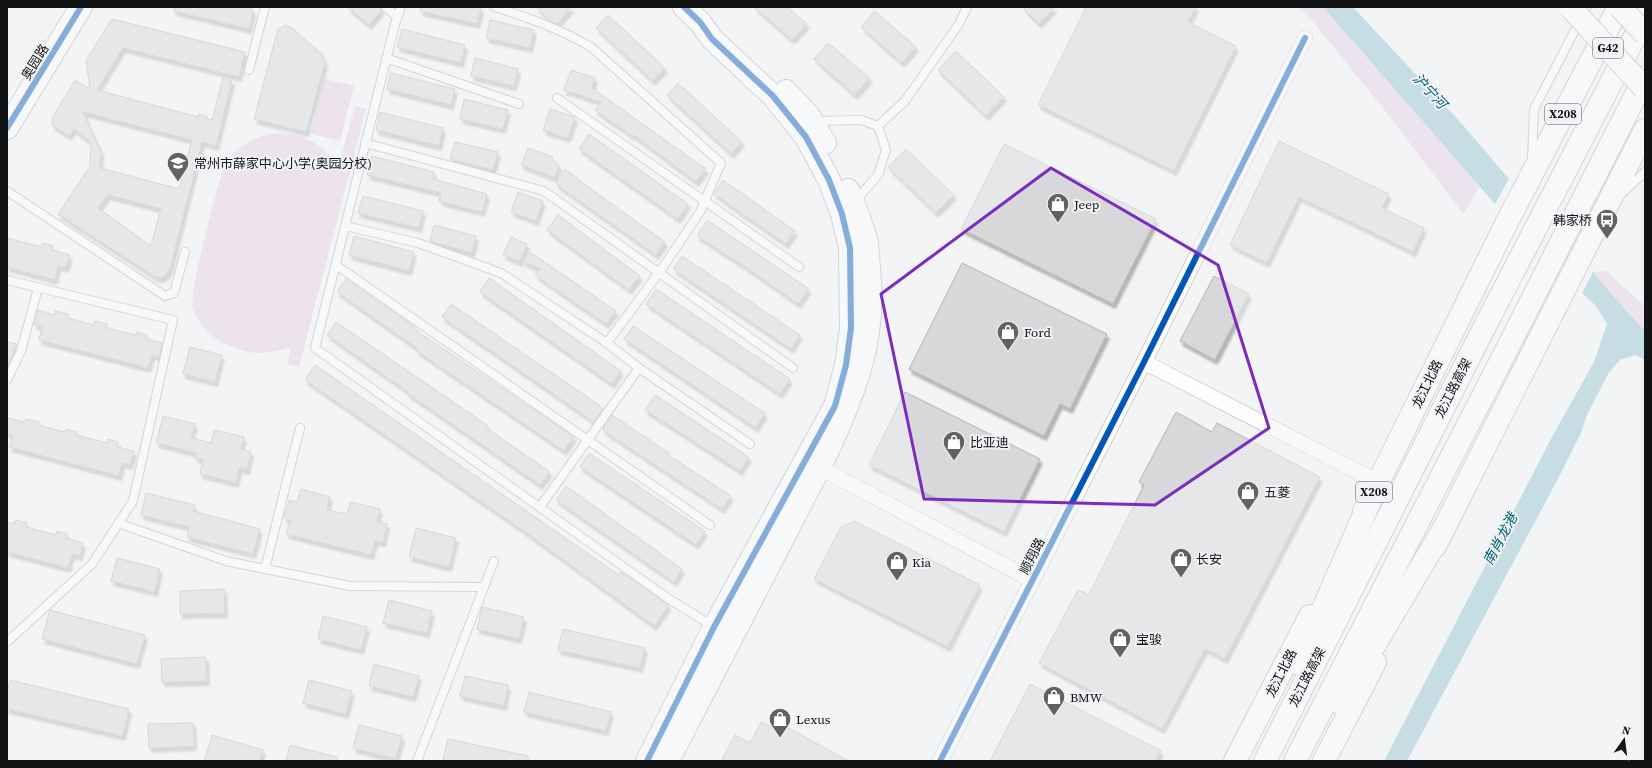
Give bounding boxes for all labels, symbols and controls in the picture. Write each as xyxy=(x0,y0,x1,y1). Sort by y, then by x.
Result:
road number: G42 xyxy=(1593,38,1623,58)
street label: 奥园路 xyxy=(17,41,53,83)
water label: 沪宁河 xyxy=(1408,69,1454,115)
road number: X208 xyxy=(1545,104,1581,124)
school or university icon: 常州市薛家中心小学(奥园分校) xyxy=(165,150,191,183)
place label: 常州市薛家中心小学(奥园分校) xyxy=(194,155,372,172)
shop icon: Jeep xyxy=(1045,191,1071,224)
place label: Jeep xyxy=(1073,196,1099,213)
bus stop icon: 韩家桥 xyxy=(1594,207,1620,240)
place label: 韩家桥 xyxy=(1553,212,1592,229)
shop icon: Ford xyxy=(995,319,1021,352)
place label: Ford xyxy=(1024,324,1052,341)
street label: 龙江路高架 xyxy=(1431,355,1475,421)
street label: 龙江北路 xyxy=(1408,357,1446,411)
shop icon: 比亚迪 xyxy=(941,429,967,462)
place label: 比亚迪 xyxy=(970,434,1009,451)
shop icon: 五菱 xyxy=(1235,479,1261,512)
road number: X208 xyxy=(1356,482,1392,502)
place label: 五菱 xyxy=(1264,484,1290,501)
water label: 南肖龙港 xyxy=(1478,508,1523,568)
street label: 顺翔路 xyxy=(1016,535,1048,577)
shop icon: 长安 xyxy=(1168,546,1194,579)
shop icon: Kia xyxy=(884,549,910,582)
place label: 长安 xyxy=(1196,551,1222,568)
place label: Kia xyxy=(912,554,932,571)
shop icon: 宝骏 xyxy=(1107,626,1133,659)
place label: 宝骏 xyxy=(1136,631,1162,648)
street label: 龙江路高架 xyxy=(1285,644,1329,710)
street label: 龙江北路 xyxy=(1262,646,1300,700)
shop icon: BMW xyxy=(1041,684,1067,717)
place label: BMW xyxy=(1070,689,1103,706)
shop icon: Lexus xyxy=(767,706,793,739)
place label: Lexus xyxy=(796,711,831,728)
north arrow xyxy=(1604,720,1644,760)
text: N xyxy=(1621,723,1632,739)

